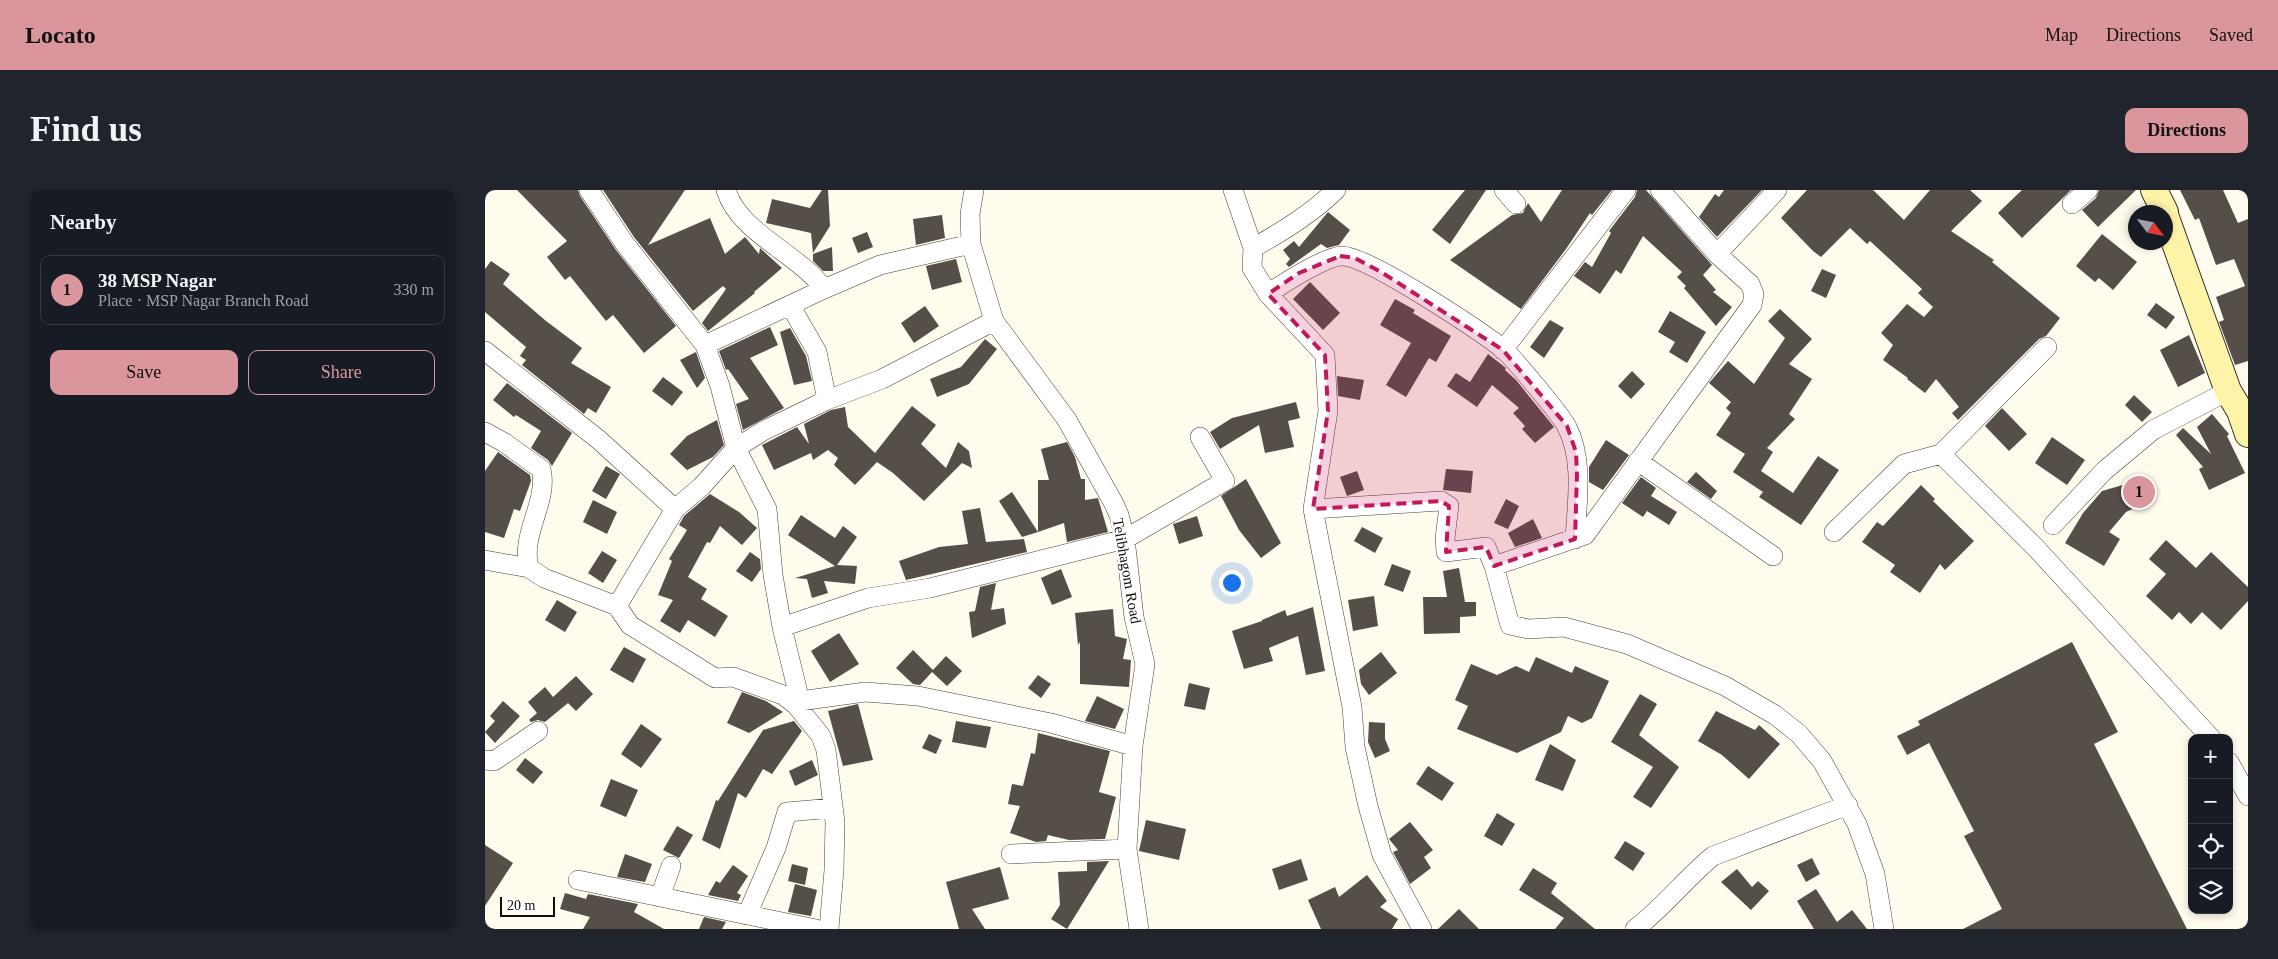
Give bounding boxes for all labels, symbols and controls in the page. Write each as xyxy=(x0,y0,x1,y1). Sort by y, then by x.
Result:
text: Locato xyxy=(25,22,96,48)
text: Map xyxy=(2045,25,2078,45)
text: Directions xyxy=(2106,25,2181,45)
text: Saved xyxy=(2209,25,2253,45)
button: Directions xyxy=(2125,108,2248,153)
text: Find us xyxy=(30,110,142,149)
north arrow xyxy=(2128,205,2173,250)
text: Nearby xyxy=(50,210,117,234)
text: 38 MSP Nagar xyxy=(98,270,216,291)
text: 1 xyxy=(63,281,71,298)
text: 330 m xyxy=(394,281,434,298)
text: Place · MSP Nagar Branch Road xyxy=(98,292,308,309)
button: Save xyxy=(50,350,238,395)
button: Share xyxy=(248,350,435,395)
pin: 1 xyxy=(2123,473,2155,511)
street label: Telibhagom Road xyxy=(1110,517,1144,625)
your location xyxy=(1219,570,1245,596)
map controls xyxy=(2188,734,2233,914)
button: + xyxy=(2188,734,2233,779)
button: − xyxy=(2188,779,2233,824)
button: locate xyxy=(2188,824,2233,869)
button: layers xyxy=(2188,869,2233,914)
scale bar xyxy=(500,894,555,917)
text: 20 m xyxy=(507,898,535,913)

